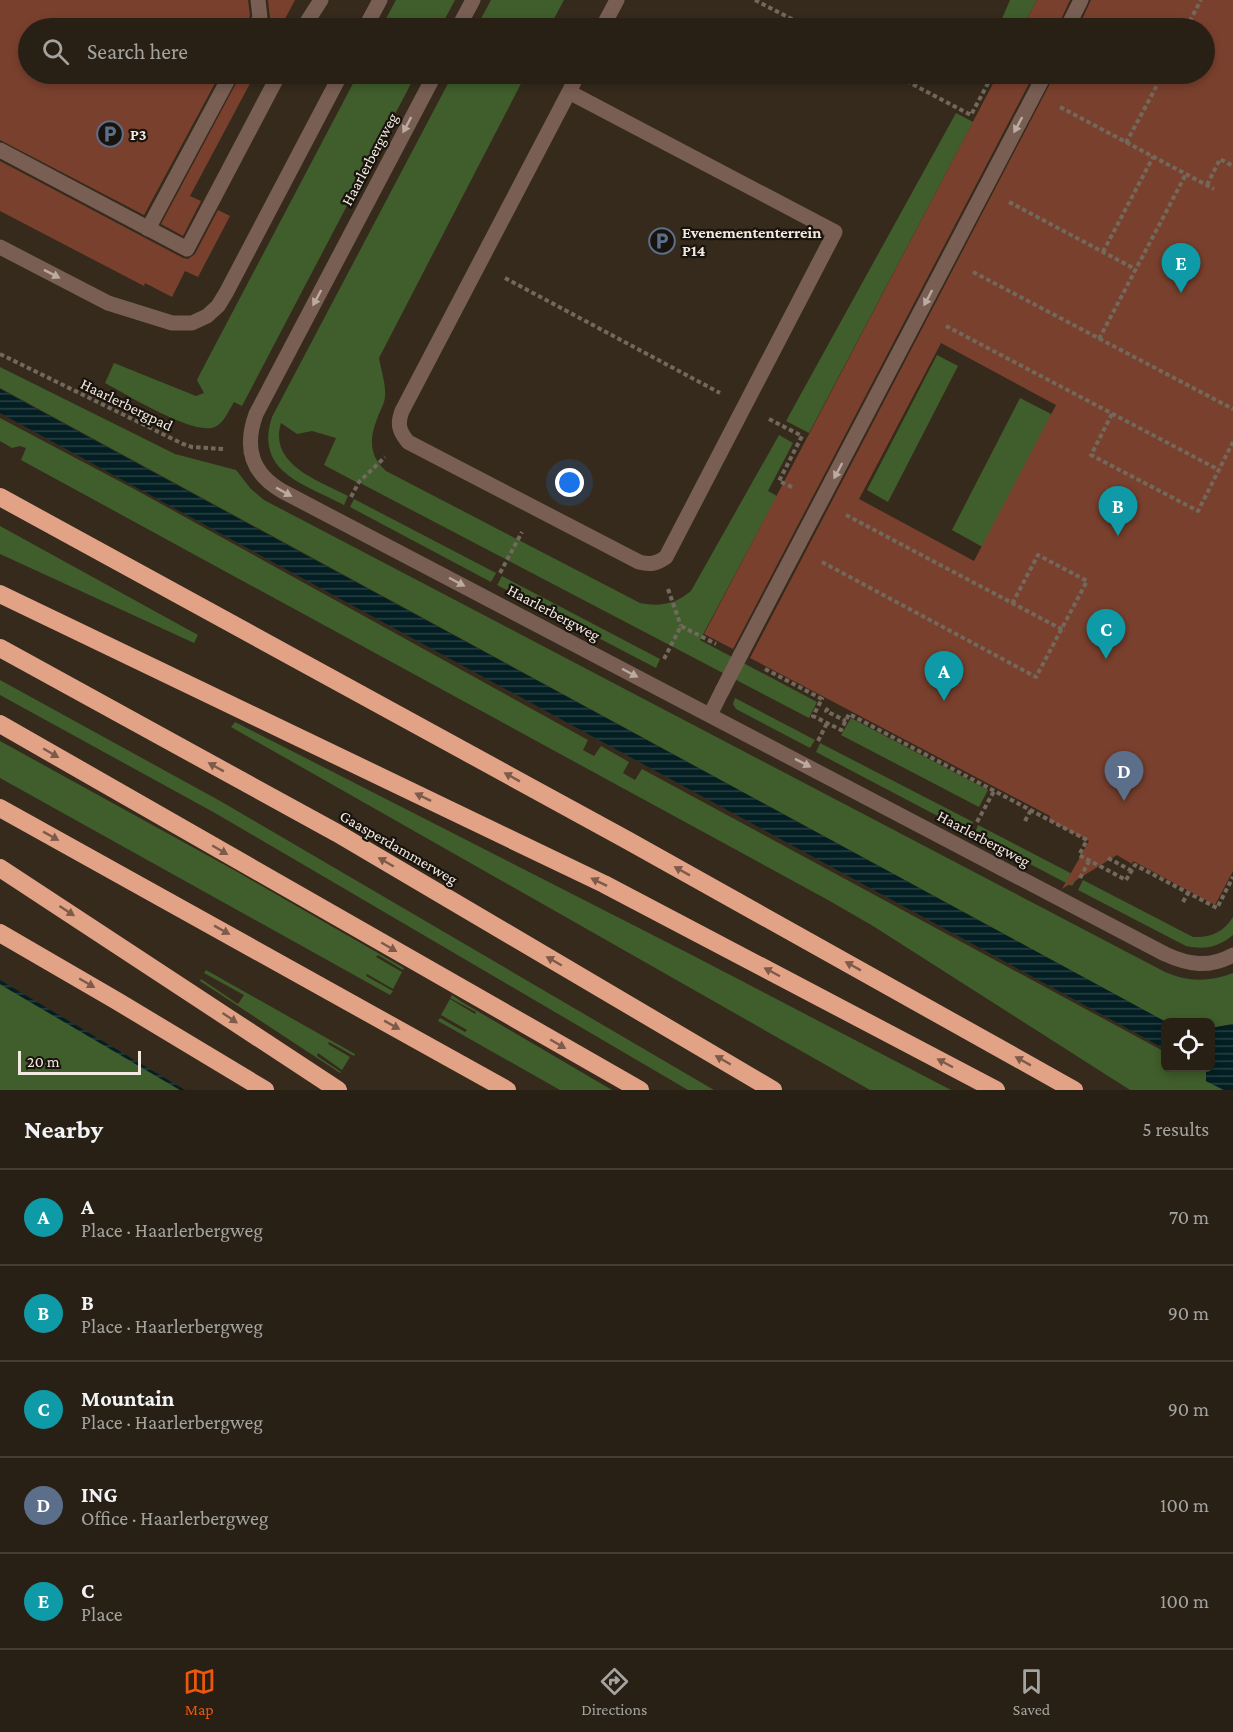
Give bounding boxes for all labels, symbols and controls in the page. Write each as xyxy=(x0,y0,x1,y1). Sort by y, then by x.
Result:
search box xyxy=(18,18,1215,84)
icon: search xyxy=(39,35,72,68)
text: Search here xyxy=(87,39,188,64)
street label: Haarlerbergweg xyxy=(338,110,402,209)
one-way arrow xyxy=(402,117,412,134)
one-way arrow xyxy=(1014,117,1023,134)
parking icon: P3 xyxy=(95,119,125,149)
place label: P3 xyxy=(130,126,147,143)
place label: Evenemententerrein P14 xyxy=(682,224,821,259)
parking icon: Evenemententerrein P14 xyxy=(647,226,677,256)
pin: E xyxy=(1162,244,1200,293)
one-way arrow xyxy=(43,268,61,278)
one-way arrow xyxy=(312,290,322,307)
one-way arrow xyxy=(923,290,933,307)
street label: Haarlerbergpad xyxy=(78,375,176,435)
one-way arrow xyxy=(833,462,843,480)
your location xyxy=(555,468,584,497)
pin: B xyxy=(1098,486,1138,536)
one-way arrow xyxy=(276,487,293,497)
one-way arrow xyxy=(449,577,466,587)
street label: Haarlerbergweg xyxy=(504,581,603,645)
pin: C xyxy=(1086,610,1126,659)
pin: A xyxy=(924,652,964,701)
one-way arrow xyxy=(622,668,639,678)
one-way arrow xyxy=(43,748,60,758)
pin: D xyxy=(1104,752,1144,801)
one-way arrow xyxy=(794,758,811,768)
one-way arrow xyxy=(208,762,225,772)
one-way arrow xyxy=(503,772,520,782)
one-way arrow xyxy=(415,793,432,802)
street label: Gaasperdammerweg xyxy=(337,807,461,889)
street label: Haarlerbergweg xyxy=(934,807,1033,871)
one-way arrow xyxy=(43,831,60,841)
one-way arrow xyxy=(212,845,229,855)
one-way arrow xyxy=(378,858,395,868)
one-way arrow xyxy=(674,866,691,876)
one-way arrow xyxy=(590,878,607,887)
one-way arrow xyxy=(59,906,75,917)
one-way arrow xyxy=(214,925,231,935)
one-way arrow xyxy=(381,941,397,952)
one-way arrow xyxy=(546,957,563,967)
one-way arrow xyxy=(844,961,861,971)
one-way arrow xyxy=(763,968,780,977)
one-way arrow xyxy=(79,978,96,988)
one-way arrow xyxy=(222,1012,238,1023)
map controls xyxy=(1161,1018,1215,1072)
button: locate xyxy=(1161,1018,1215,1072)
one-way arrow xyxy=(384,1020,401,1030)
one-way arrow xyxy=(550,1038,567,1048)
scale bar xyxy=(18,1048,141,1076)
text: 20 m xyxy=(27,1053,60,1070)
one-way arrow xyxy=(714,1056,731,1066)
one-way arrow xyxy=(1015,1056,1031,1067)
one-way arrow xyxy=(936,1058,953,1068)
text: Nearby xyxy=(24,1115,103,1144)
text: 5 results xyxy=(1142,1118,1209,1140)
text: A xyxy=(81,1194,94,1219)
text: A xyxy=(38,1206,49,1228)
text: 70 m xyxy=(1169,1206,1209,1228)
text: Place · Haarlerbergweg xyxy=(81,1219,263,1241)
text: B xyxy=(81,1290,94,1315)
text: B xyxy=(38,1302,49,1324)
text: 90 m xyxy=(1168,1302,1209,1324)
text: Place · Haarlerbergweg xyxy=(81,1315,263,1337)
text: Mountain xyxy=(81,1386,174,1411)
text: C xyxy=(37,1398,50,1420)
text: 90 m xyxy=(1168,1398,1209,1420)
text: Place · Haarlerbergweg xyxy=(81,1411,263,1433)
text: ING xyxy=(81,1482,118,1507)
text: D xyxy=(37,1494,50,1516)
text: 100 m xyxy=(1160,1494,1209,1516)
text: Office · Haarlerbergweg xyxy=(81,1507,268,1529)
text: C xyxy=(81,1578,94,1603)
text: E xyxy=(38,1590,49,1612)
text: 100 m xyxy=(1160,1590,1209,1612)
text: Place xyxy=(81,1603,123,1625)
tab: Map xyxy=(183,1665,216,1718)
tab: Directions xyxy=(581,1665,647,1718)
tab: Saved xyxy=(1013,1665,1050,1718)

